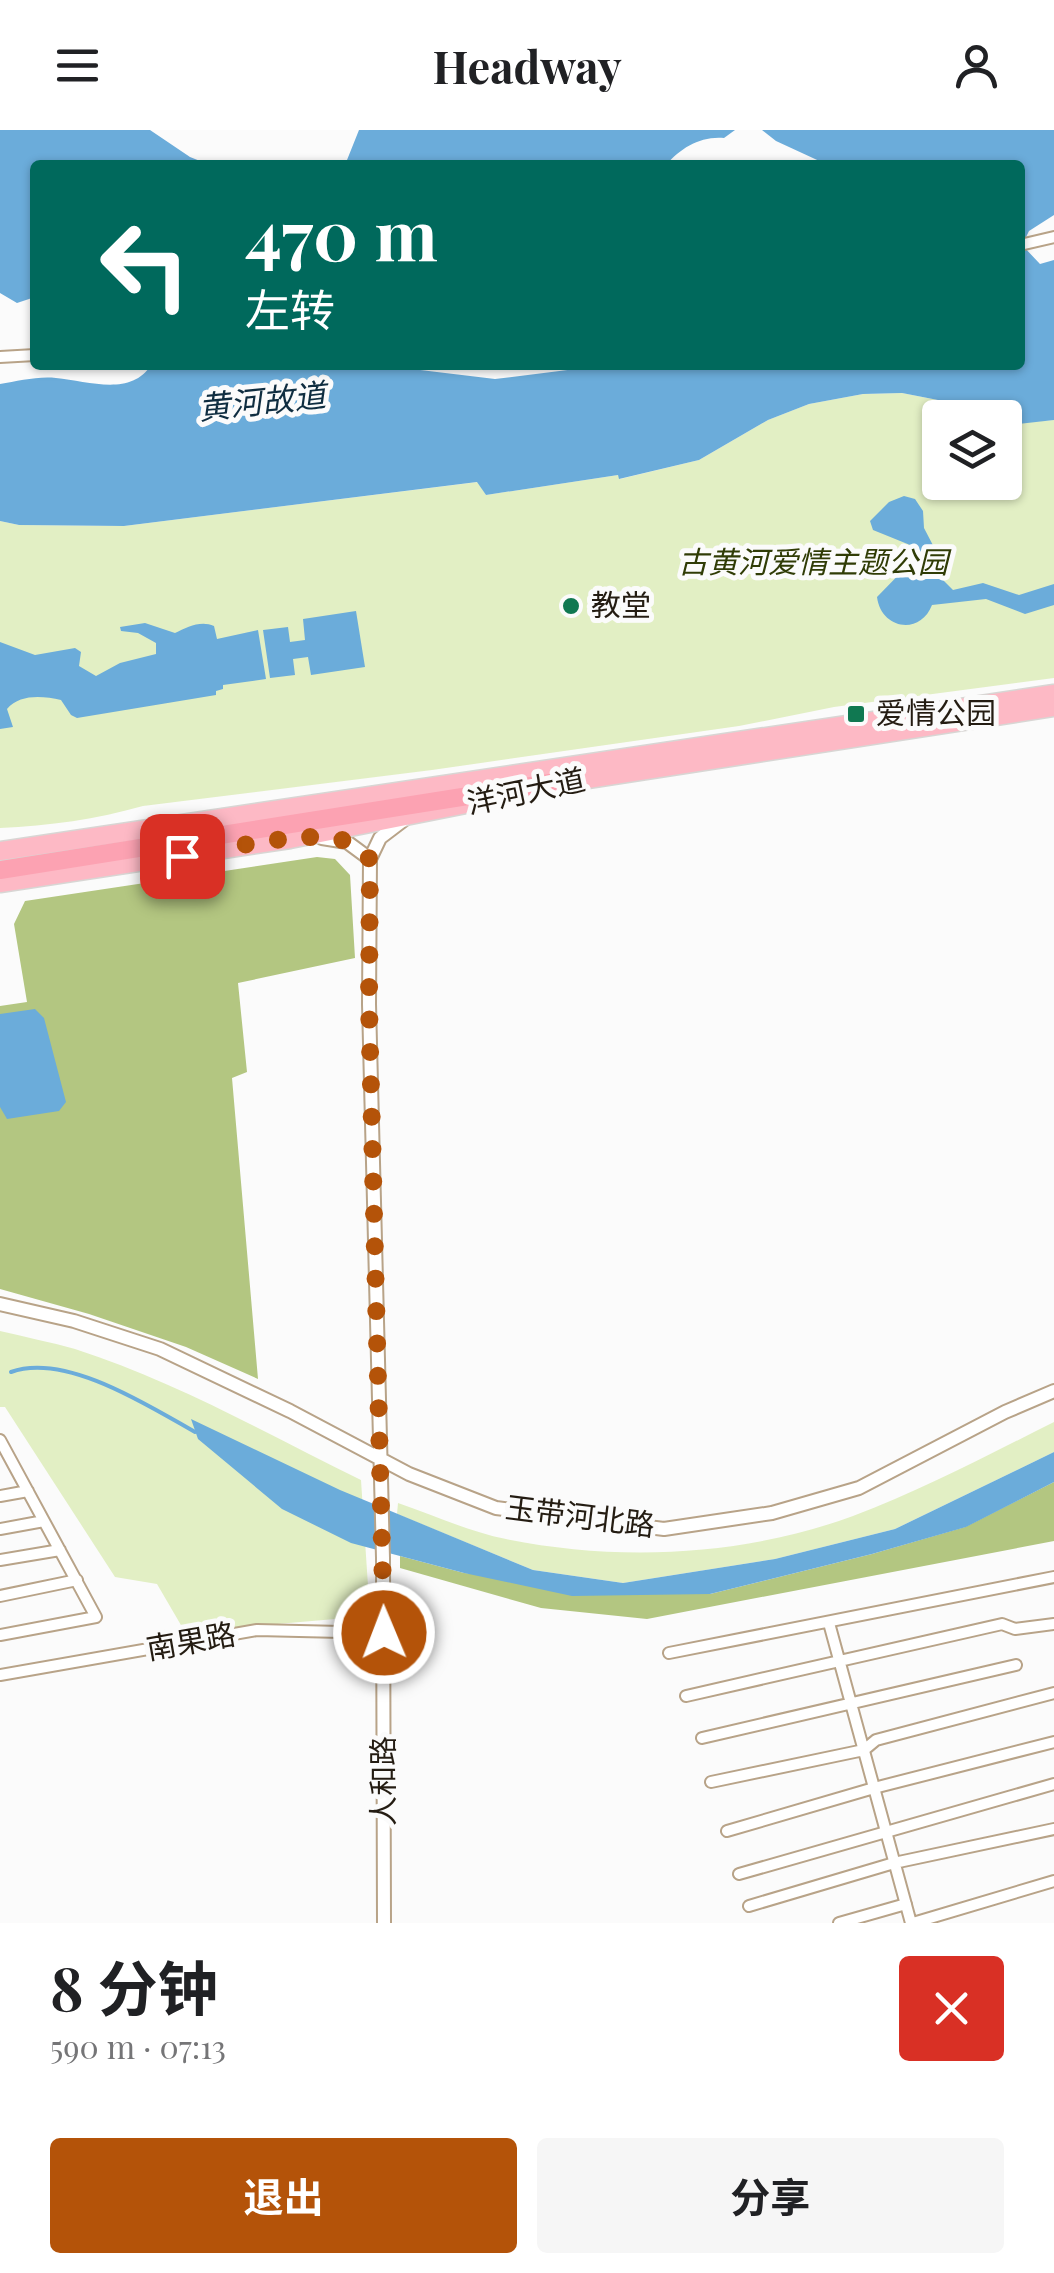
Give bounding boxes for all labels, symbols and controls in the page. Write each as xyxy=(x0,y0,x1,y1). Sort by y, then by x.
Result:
text: Headway xyxy=(432,35,622,95)
icon: menu xyxy=(50,38,105,93)
icon: person xyxy=(949,38,1004,93)
text: 470 m xyxy=(245,185,438,279)
icon: left xyxy=(80,200,210,330)
text: 左转 xyxy=(245,278,335,338)
water label: 黄河故道 xyxy=(196,371,332,428)
map controls xyxy=(922,400,1022,500)
button: layers xyxy=(922,400,1022,500)
park label: 古黄河爱情主题公园 xyxy=(678,541,952,581)
place label: 教堂 xyxy=(591,584,651,624)
marker: 教堂 xyxy=(560,595,582,617)
place label: 爱情公园 xyxy=(876,692,996,732)
marker: 爱情公园 xyxy=(845,703,867,725)
street label: 洋河大道 xyxy=(463,758,588,822)
pin xyxy=(140,814,225,899)
icon: arrive xyxy=(155,829,210,884)
street label: 玉带河北路 xyxy=(503,1486,657,1544)
position arrow xyxy=(332,1581,436,1685)
street label: 南果路 xyxy=(143,1613,238,1668)
street label: 人和路 xyxy=(362,1736,402,1826)
text: 8 分钟 xyxy=(50,1946,218,2026)
button: close xyxy=(899,1956,1004,2061)
text: 590 m · 07:13 xyxy=(50,2024,226,2067)
button: 退出 xyxy=(50,2138,517,2253)
button: 分享 xyxy=(537,2138,1004,2253)

